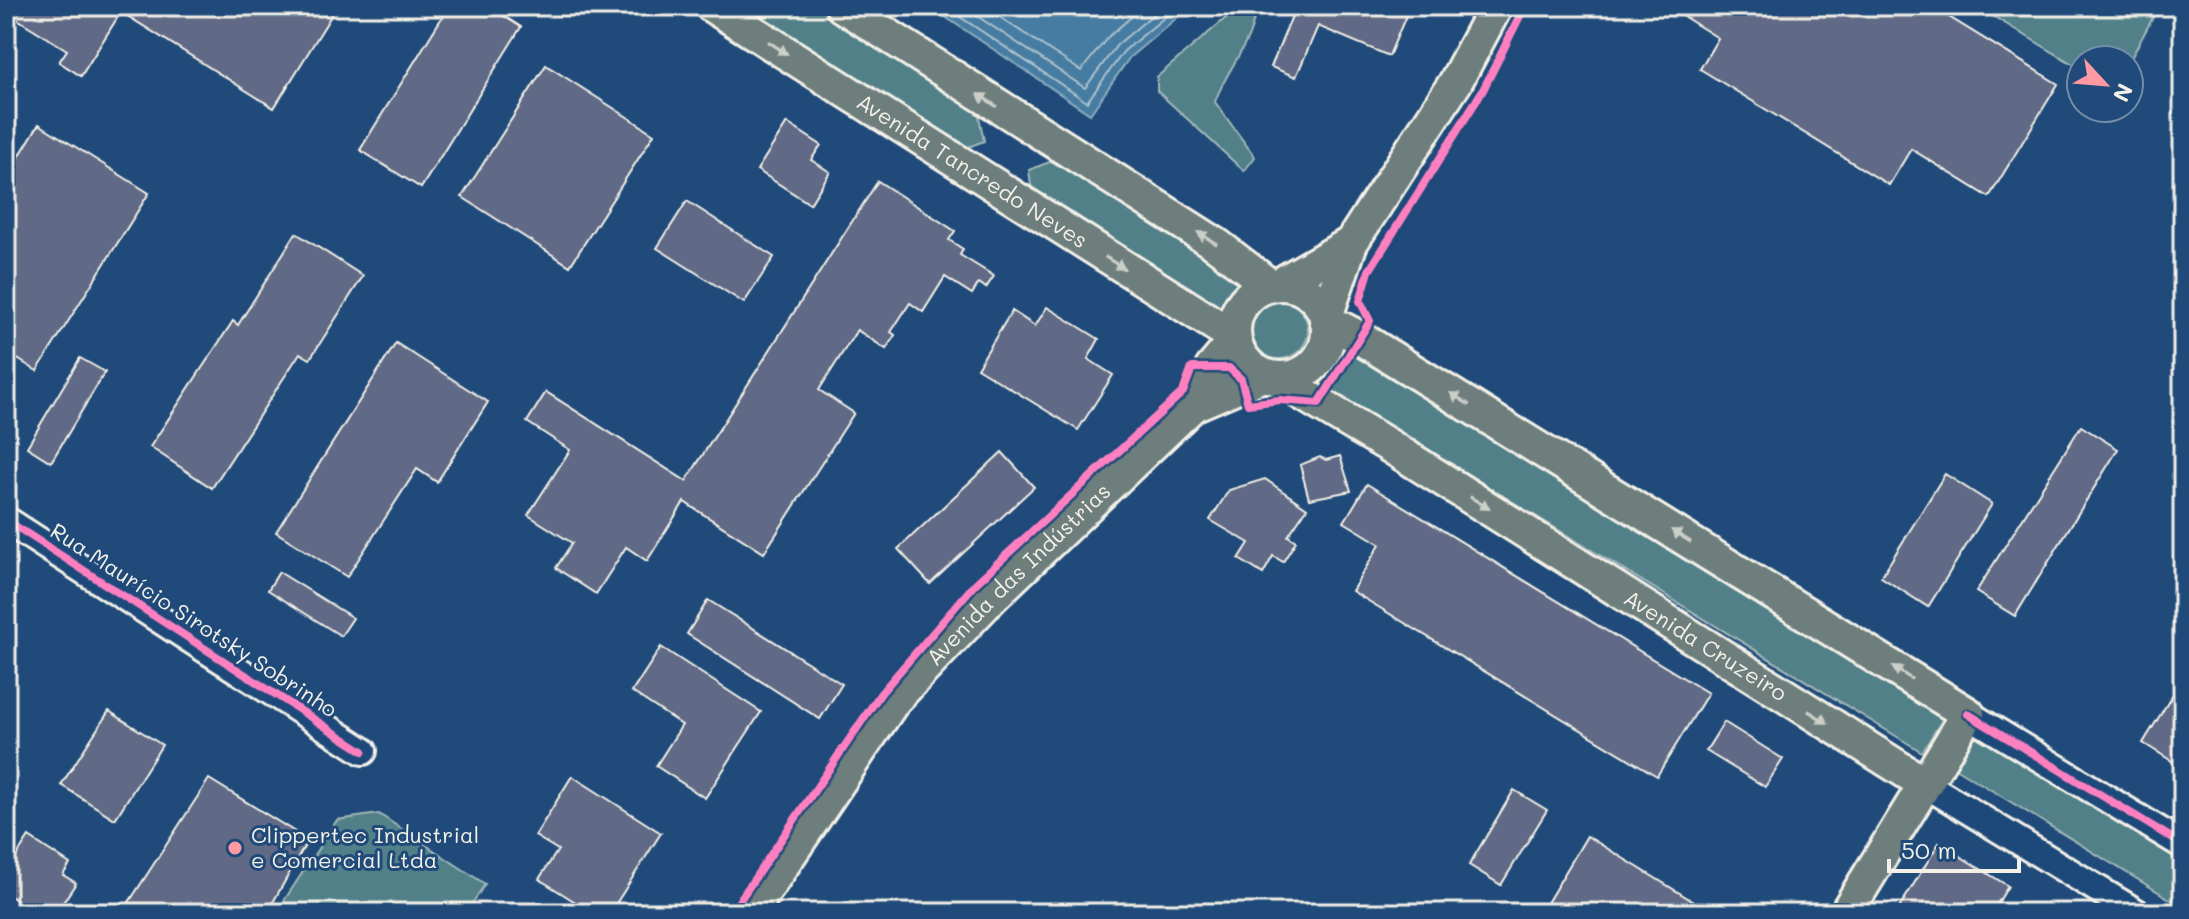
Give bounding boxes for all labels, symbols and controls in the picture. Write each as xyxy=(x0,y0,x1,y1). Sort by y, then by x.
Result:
one-way arrow xyxy=(767,40,789,55)
north arrow xyxy=(2065,44,2145,124)
text: N xyxy=(2107,79,2140,107)
street label: Avenida Tancredo Neves xyxy=(852,87,1093,254)
one-way arrow xyxy=(976,92,997,107)
one-way arrow xyxy=(1196,232,1218,246)
one-way arrow xyxy=(1105,255,1126,270)
one-way arrow xyxy=(1449,393,1471,407)
street label: Avenida das Indústrias xyxy=(920,477,1116,671)
one-way arrow xyxy=(1470,495,1491,510)
street label: Rua Maurício Sirotsky Sobrinho xyxy=(45,516,343,723)
one-way arrow xyxy=(1670,529,1692,543)
street label: Avenida Cruzeiro xyxy=(1619,583,1793,707)
one-way arrow xyxy=(1891,666,1913,680)
one-way arrow xyxy=(1808,709,1829,724)
place label: Clippertec Industrial e Comercial Ltda xyxy=(251,820,479,874)
scale bar xyxy=(1889,823,2019,873)
text: 50 m xyxy=(1901,834,1957,865)
marker: Clippertec Industrial e Comercial Ltda xyxy=(226,839,244,857)

